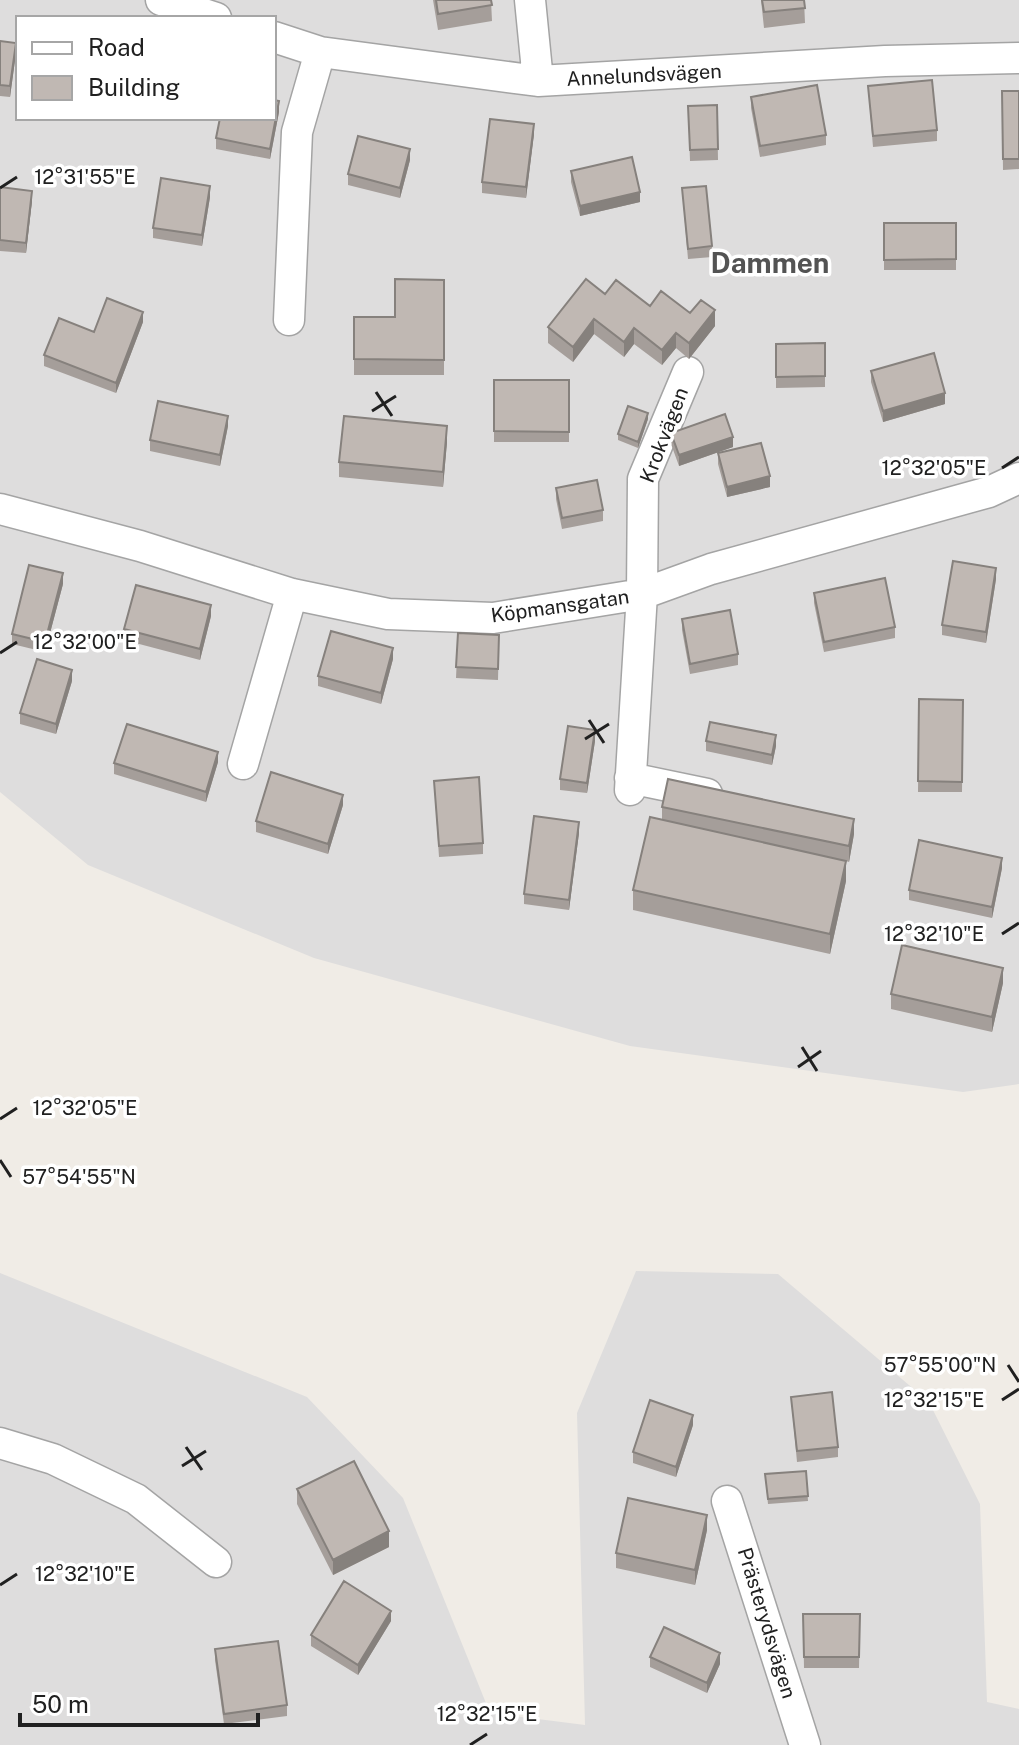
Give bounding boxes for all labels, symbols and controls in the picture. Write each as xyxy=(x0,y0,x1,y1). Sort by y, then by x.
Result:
legend xyxy=(16,16,276,120)
text: Road xyxy=(88,33,145,61)
street label: Annelundsvägen xyxy=(566,59,722,91)
text: Building xyxy=(88,73,180,101)
text: 12°31'55"E xyxy=(34,165,136,189)
district label: Dammen xyxy=(711,246,829,279)
street label: Krokvägen xyxy=(635,384,693,486)
text: 12°32'05"E xyxy=(882,456,986,480)
street label: Köpmansgatan xyxy=(489,584,631,628)
text: 12°32'00"E xyxy=(33,630,137,654)
text: 12°32'10"E xyxy=(884,922,984,946)
text: 12°32'05"E xyxy=(33,1096,137,1120)
text: 57°54'55"N xyxy=(22,1165,136,1189)
text: 57°55'00"N xyxy=(884,1353,996,1377)
text: 12°32'15"E xyxy=(884,1388,984,1412)
street label: Prästerydsvägen xyxy=(733,1545,801,1701)
text: 12°32'10"E xyxy=(35,1562,135,1586)
scale bar xyxy=(20,1677,258,1727)
text: 50 m xyxy=(32,1690,89,1718)
text: 12°32'15"E xyxy=(437,1702,537,1726)

